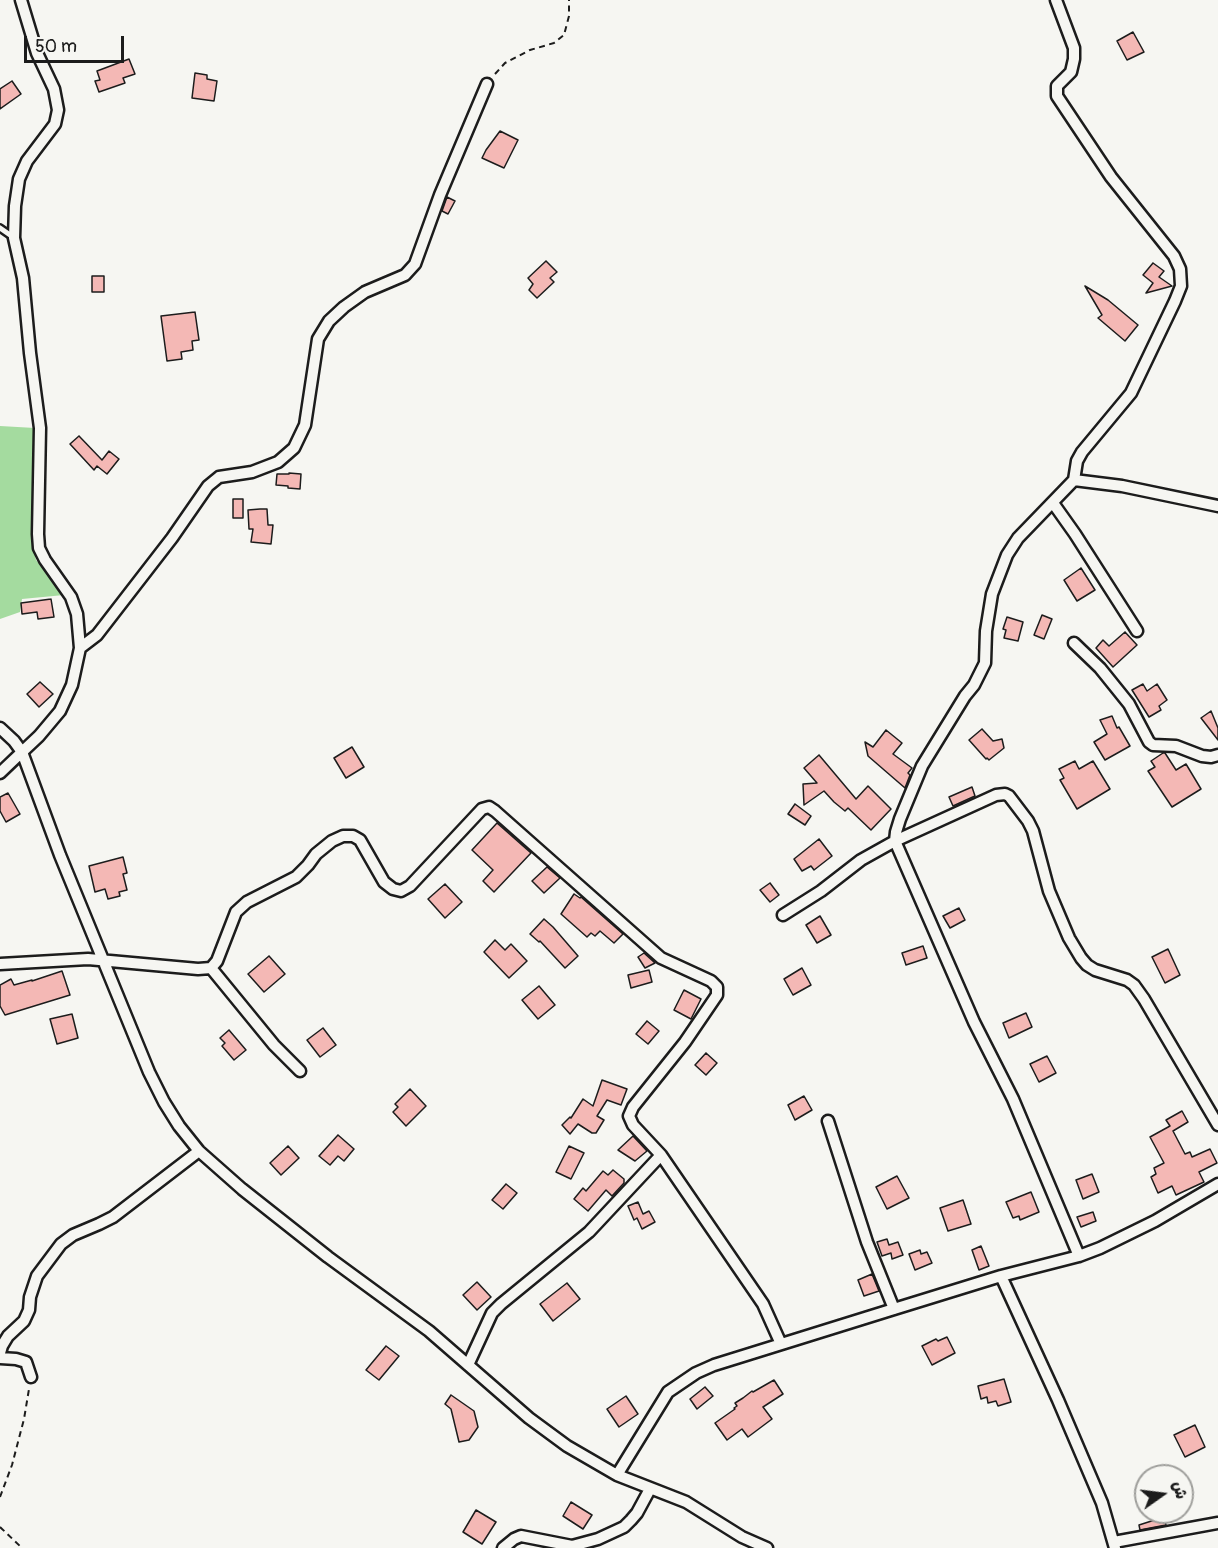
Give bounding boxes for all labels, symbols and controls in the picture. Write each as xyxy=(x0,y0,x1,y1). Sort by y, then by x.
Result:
scale bar xyxy=(27,24,128,62)
text: 50 m xyxy=(35,35,77,58)
north arrow xyxy=(1134,1464,1194,1524)
text: ش xyxy=(1168,1479,1191,1501)

